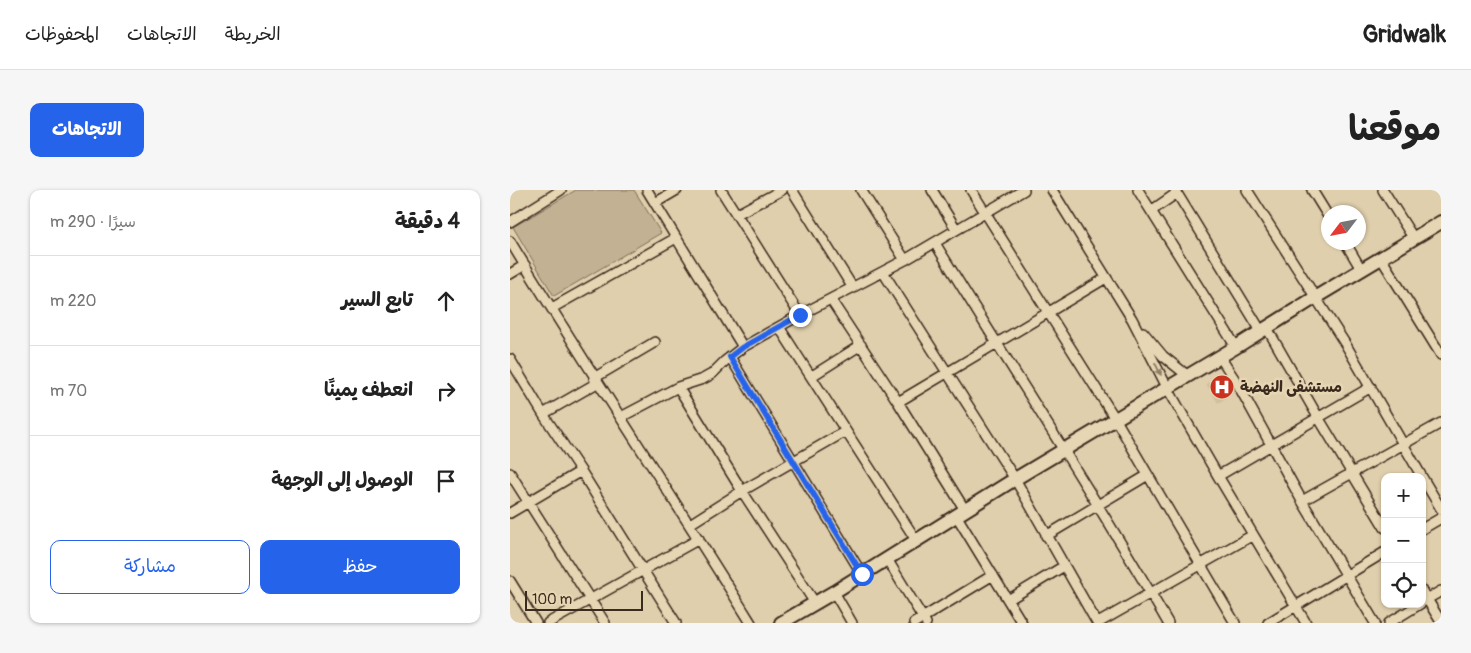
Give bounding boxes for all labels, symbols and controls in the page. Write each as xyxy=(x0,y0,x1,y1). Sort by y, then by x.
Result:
text: Gridwalk xyxy=(1362,20,1446,49)
text: المحفوظات xyxy=(25,23,99,46)
text: الاتجاهات xyxy=(127,23,197,46)
text: الخريطة xyxy=(225,23,281,46)
button: الاتجاهات xyxy=(30,103,144,157)
text: موقعنا xyxy=(1348,107,1441,151)
north arrow xyxy=(1321,205,1366,250)
text: 4 دقيقة xyxy=(395,208,460,235)
text: سيرًا · 290 m xyxy=(50,212,136,232)
icon: ahead xyxy=(432,287,460,315)
text: تابع السير xyxy=(341,288,413,312)
text: 220 m xyxy=(50,291,97,311)
route end xyxy=(789,304,812,327)
one-way arrow xyxy=(1154,362,1162,376)
hospital icon: مستشفى النهضة xyxy=(1209,374,1235,400)
icon: right xyxy=(432,377,460,405)
text: انعطف يمينًا xyxy=(324,378,413,402)
place label: مستشفى النهضة xyxy=(1240,378,1342,397)
text: 70 m xyxy=(50,381,87,401)
icon: arrive xyxy=(432,467,460,495)
text: الوصول إلى الوجهة xyxy=(271,468,413,492)
map controls xyxy=(1381,473,1426,608)
button: + xyxy=(1381,473,1426,518)
button: − xyxy=(1381,518,1426,563)
button: مشاركة xyxy=(50,540,250,594)
button: حفظ xyxy=(260,540,460,594)
route start xyxy=(851,563,874,586)
button: locate xyxy=(1381,563,1426,608)
scale bar xyxy=(525,588,642,611)
text: 100 m xyxy=(532,591,572,608)

